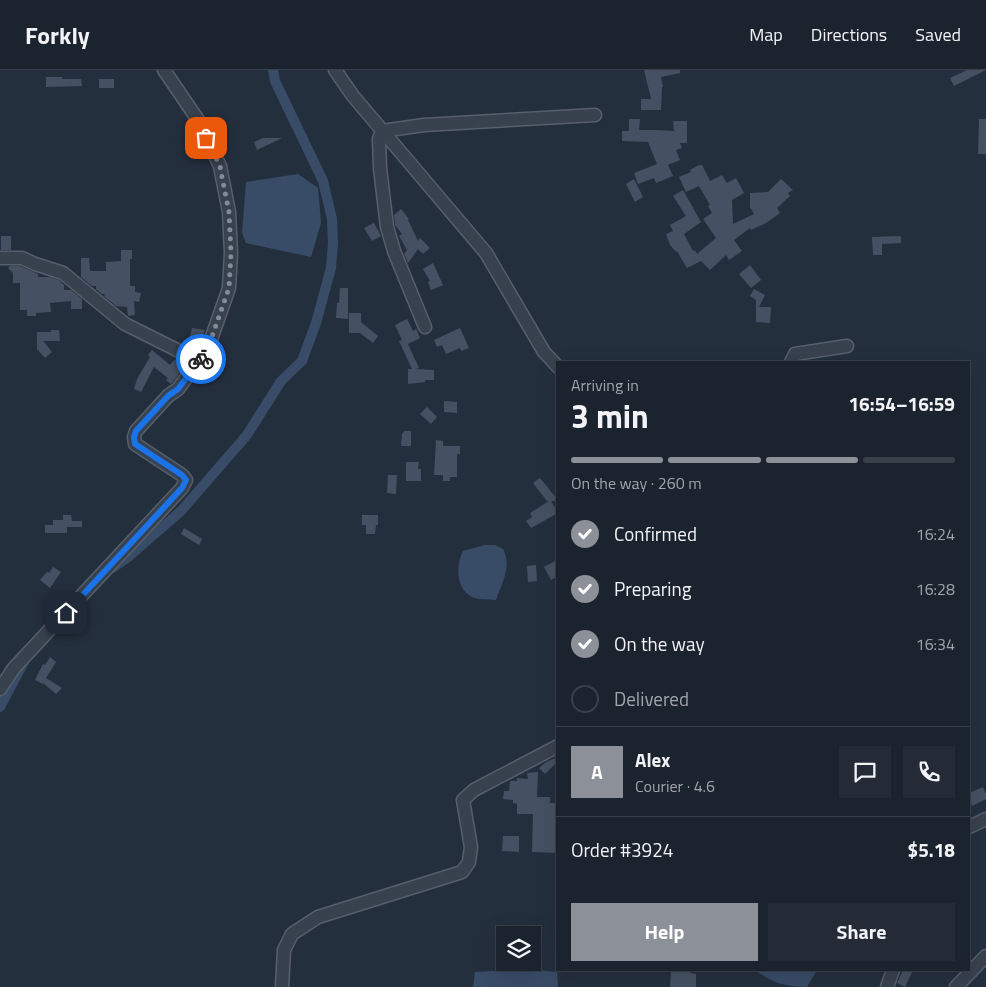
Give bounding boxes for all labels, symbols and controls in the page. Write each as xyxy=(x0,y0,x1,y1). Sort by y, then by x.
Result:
text: Forkly xyxy=(25,17,90,53)
text: Map xyxy=(749,21,783,48)
text: Directions xyxy=(811,21,887,48)
text: Saved xyxy=(915,21,961,48)
pin xyxy=(185,117,227,159)
icon: bag xyxy=(192,124,220,152)
courier xyxy=(176,334,226,384)
icon: bike xyxy=(187,345,215,373)
text: Arriving in xyxy=(571,373,639,397)
text: 16:54–16:59 xyxy=(848,389,955,418)
text: 3 min xyxy=(571,392,649,440)
text: On the way · 260 m xyxy=(571,471,702,495)
text: Confirmed xyxy=(614,519,697,548)
icon: check xyxy=(571,520,599,548)
text: 16:24 xyxy=(916,522,955,546)
text: Preparing xyxy=(614,574,691,603)
icon: check xyxy=(571,575,599,603)
text: 16:28 xyxy=(916,577,955,601)
pin xyxy=(45,592,87,634)
icon: home xyxy=(52,599,80,627)
text: On the way xyxy=(614,629,705,658)
icon: check xyxy=(571,630,599,658)
text: 16:34 xyxy=(916,632,955,656)
text: Delivered xyxy=(614,684,689,713)
text: Alex xyxy=(635,745,670,774)
button: chat xyxy=(839,746,891,798)
button: phone xyxy=(903,746,955,798)
text: A xyxy=(591,757,603,786)
text: Courier · 4.6 xyxy=(635,774,715,798)
text: Order #3924 xyxy=(571,835,673,864)
text: $5.18 xyxy=(908,835,955,864)
button: Help xyxy=(571,903,758,961)
button: Share xyxy=(768,903,955,961)
map controls xyxy=(496,926,541,971)
button: layers xyxy=(496,926,541,971)

